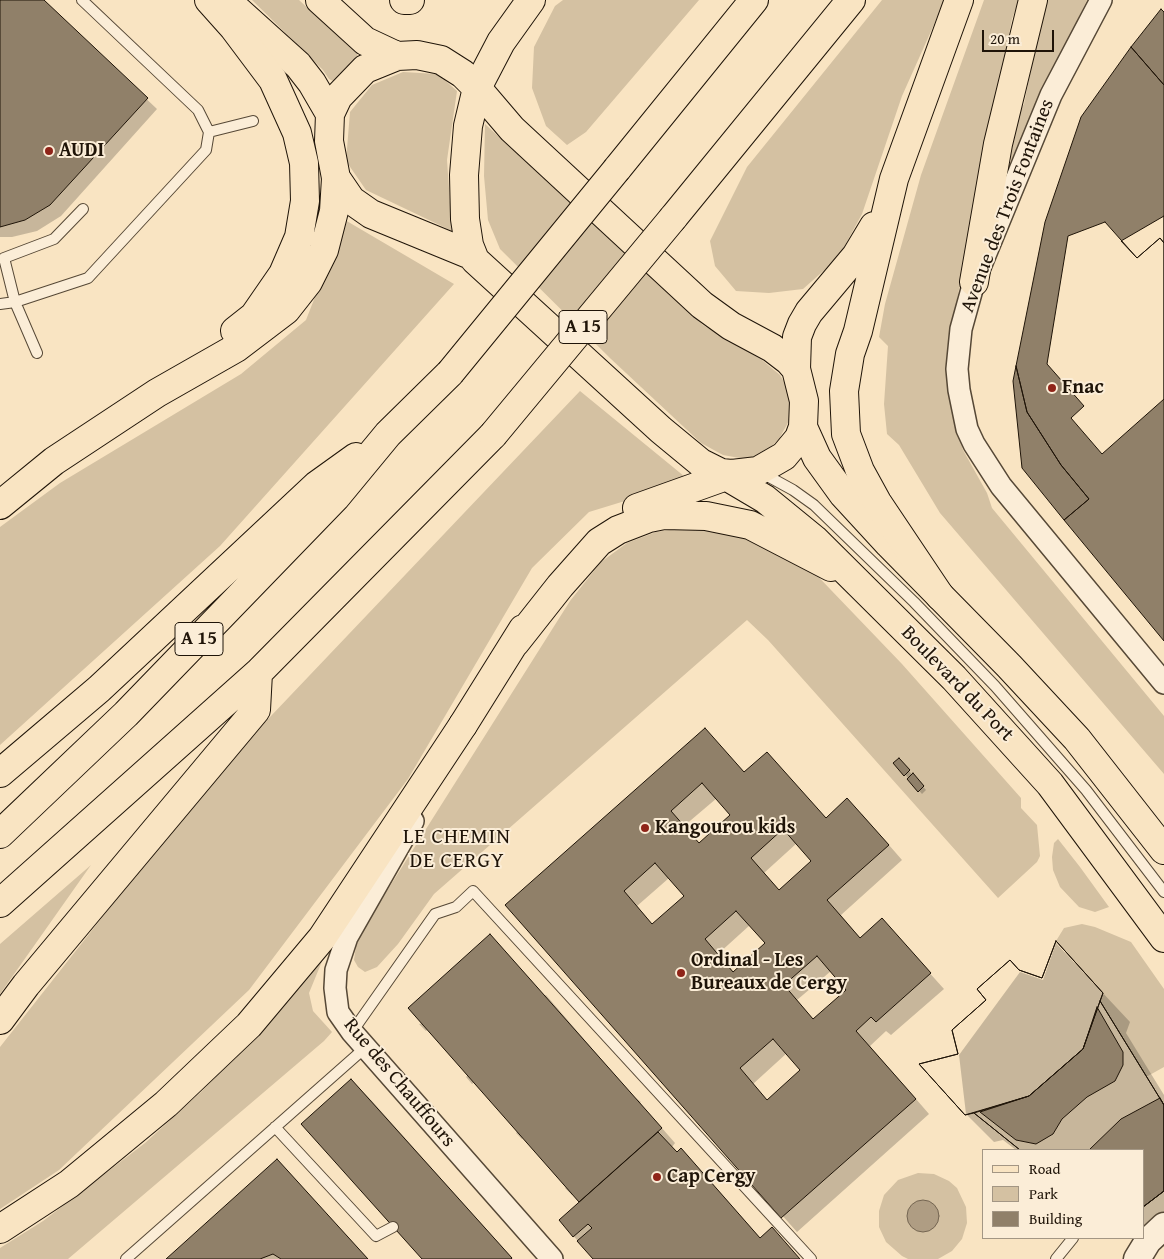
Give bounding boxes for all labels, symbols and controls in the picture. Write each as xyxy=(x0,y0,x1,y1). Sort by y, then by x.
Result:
scale bar xyxy=(984,20,1056,52)
text: 20 m xyxy=(990,28,1020,49)
street label: Avenue des Trois Fontaines xyxy=(956,96,1060,316)
place label: AUDI xyxy=(59,139,104,163)
marker: AUDI xyxy=(43,145,55,157)
road number: A 15 xyxy=(559,311,607,344)
place label: Fnac xyxy=(1062,376,1104,400)
marker: Fnac xyxy=(1046,382,1058,394)
street label: Boulevard du Port xyxy=(896,621,1018,747)
road number: A 15 xyxy=(175,622,223,656)
place label: Kangourou kids xyxy=(655,816,795,840)
marker: Kangourou kids xyxy=(639,822,651,834)
district label: LE CHEMIN DE CERGY xyxy=(402,825,512,875)
place label: Ordinal - Les Bureaux de Cergy xyxy=(691,949,847,996)
marker: Ordinal - Les Bureaux de Cergy xyxy=(675,967,687,979)
street label: Rue des Chauffours xyxy=(338,1014,460,1152)
legend xyxy=(982,1149,1144,1239)
text: Road xyxy=(1029,1158,1060,1179)
place label: Cap Cergy xyxy=(667,1165,755,1189)
marker: Cap Cergy xyxy=(651,1171,663,1183)
text: Park xyxy=(1029,1183,1058,1204)
text: Building xyxy=(1029,1208,1082,1229)

